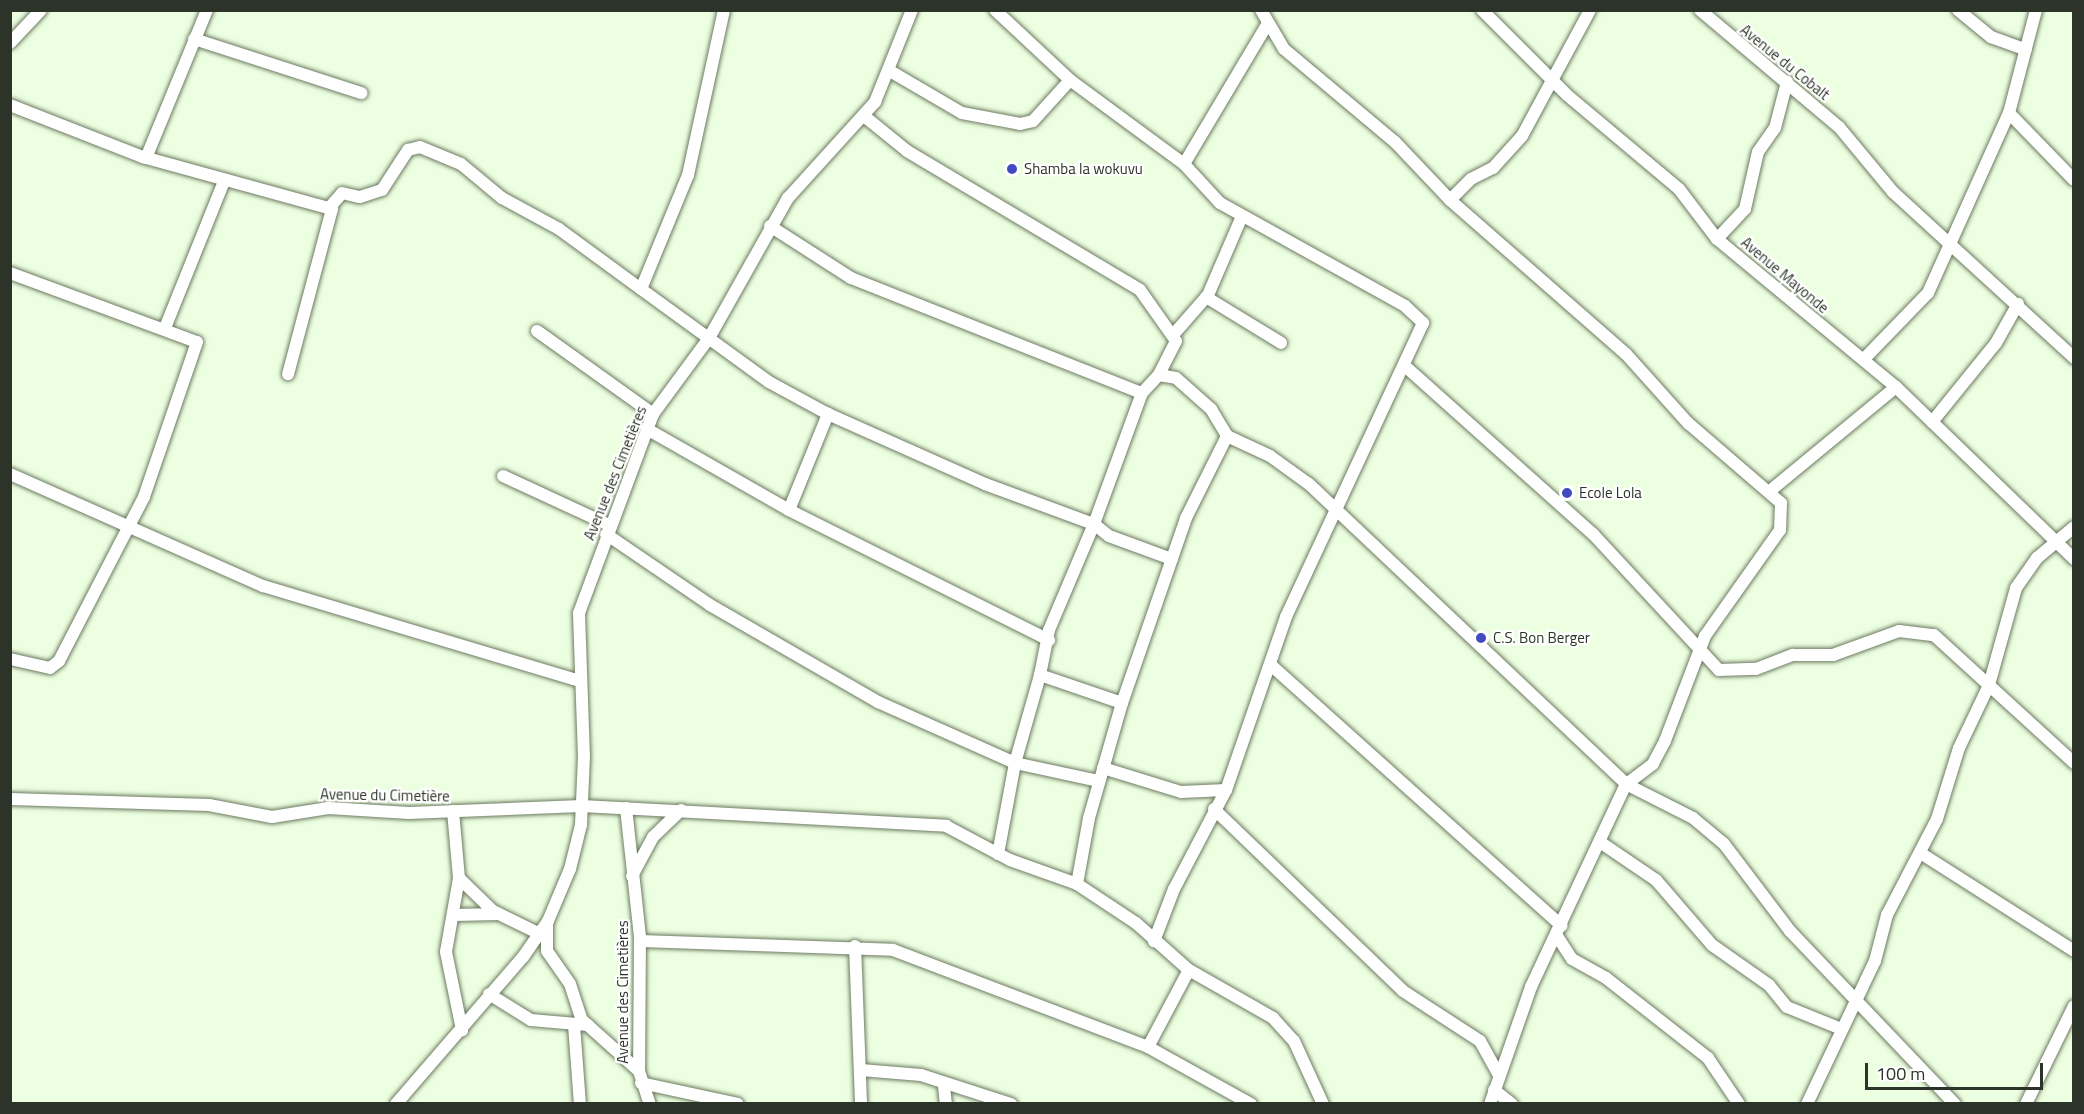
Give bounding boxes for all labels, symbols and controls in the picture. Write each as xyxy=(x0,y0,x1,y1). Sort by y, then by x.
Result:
street label: Avenue du Cobalt xyxy=(1737,21,1833,103)
place label: Shamba la wokuvu xyxy=(1024,160,1143,178)
marker: Shamba la wokuvu xyxy=(1005,162,1019,176)
street label: Avenue Mayonde xyxy=(1738,233,1832,317)
street label: Avenue des Cimetières xyxy=(580,403,650,543)
place label: Ecole Lola xyxy=(1579,484,1642,502)
marker: Ecole Lola xyxy=(1560,486,1574,500)
place label: C.S. Bon Berger xyxy=(1493,629,1590,647)
marker: C.S. Bon Berger xyxy=(1474,631,1488,645)
street label: Avenue du Cimetière xyxy=(320,785,450,805)
street label: Avenue des Cimetières xyxy=(614,920,632,1064)
scale bar xyxy=(1868,1051,2046,1089)
text: 100 m xyxy=(1876,1060,1925,1087)

